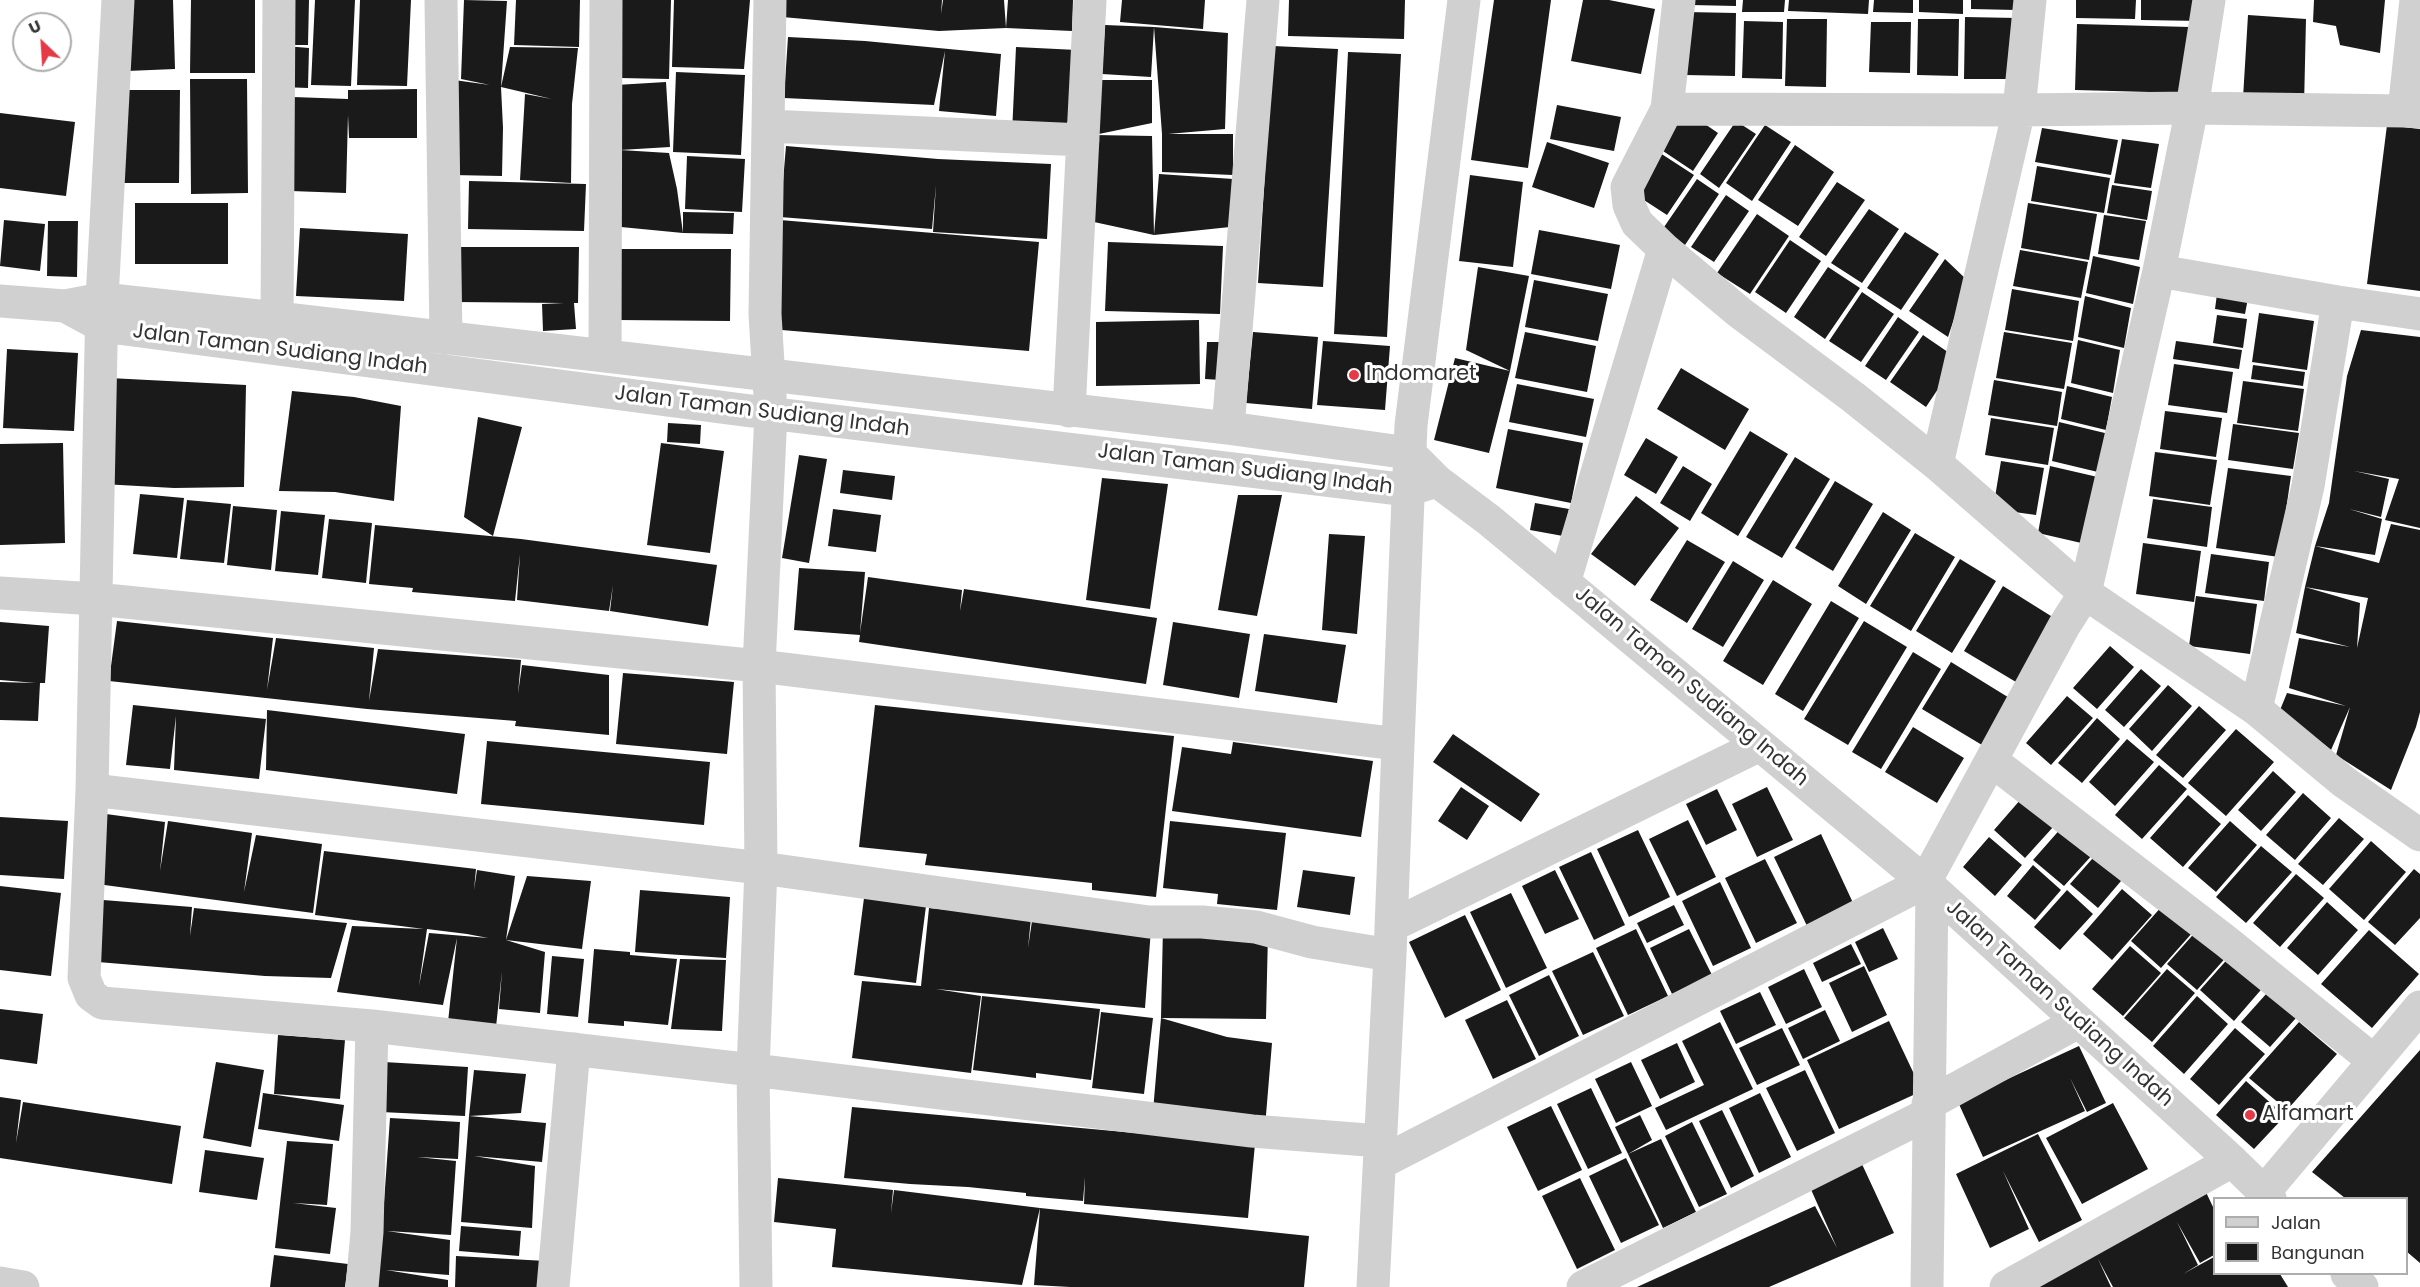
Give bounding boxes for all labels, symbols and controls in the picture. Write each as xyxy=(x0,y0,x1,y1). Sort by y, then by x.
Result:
north arrow xyxy=(12,12,72,72)
text: U xyxy=(25,14,45,40)
street label: Jalan Taman Sudiang Indah xyxy=(131,319,429,381)
place label: Indomaret xyxy=(1366,362,1477,388)
marker: Indomaret xyxy=(1347,368,1361,382)
street label: Jalan Taman Sudiang Indah xyxy=(613,381,911,443)
street label: Jalan Taman Sudiang Indah xyxy=(1096,439,1394,501)
street label: Jalan Taman Sudiang Indah xyxy=(1569,582,1813,792)
street label: Jalan Taman Sudiang Indah xyxy=(1940,895,2178,1113)
place label: Alfamart xyxy=(2262,1102,2354,1128)
marker: Alfamart xyxy=(2243,1108,2257,1122)
legend xyxy=(2213,1197,2408,1275)
text: Jalan xyxy=(2271,1210,2321,1235)
text: Bangunan xyxy=(2271,1240,2365,1265)

